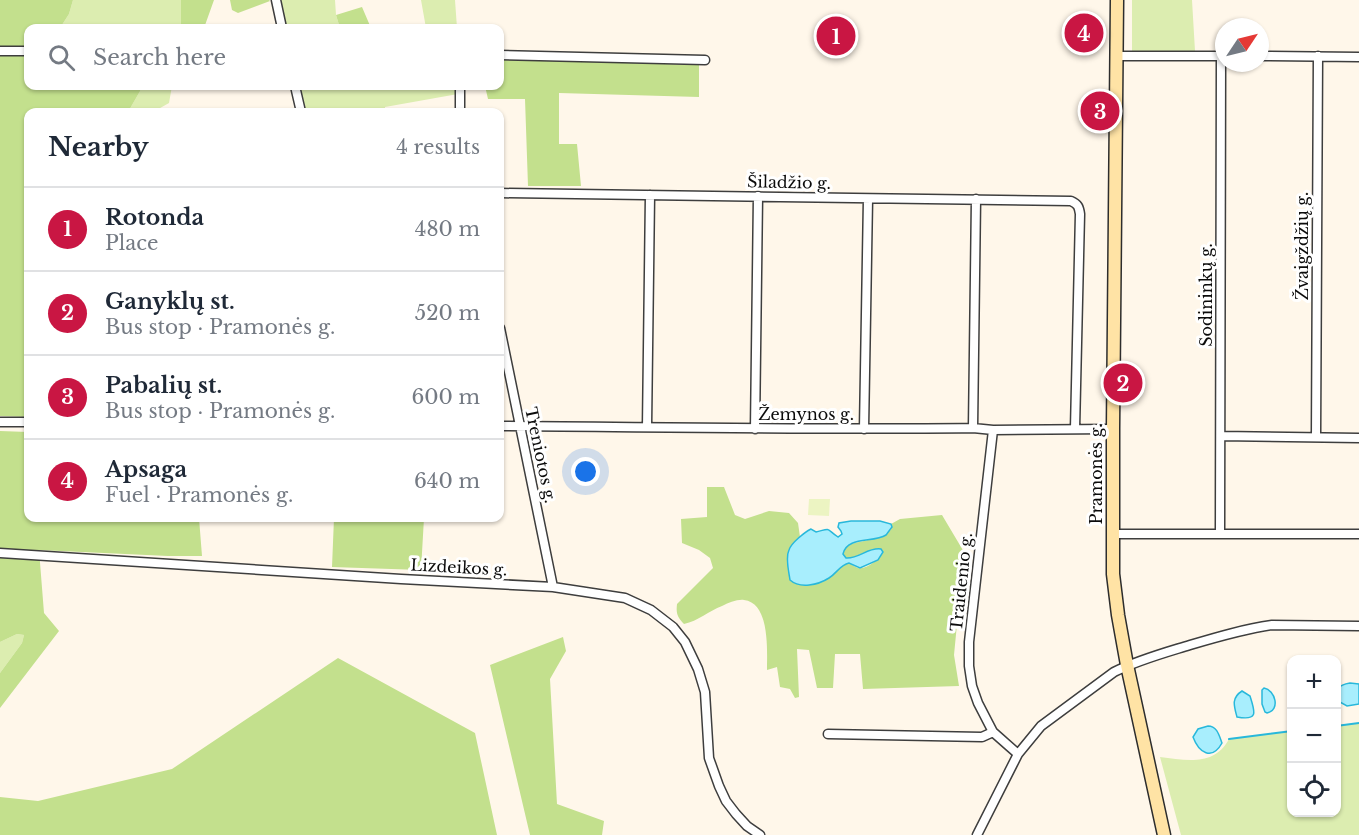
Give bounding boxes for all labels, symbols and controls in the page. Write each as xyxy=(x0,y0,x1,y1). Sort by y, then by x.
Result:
pin: 4 xyxy=(1064,10,1104,56)
pin: 1 xyxy=(816,14,856,58)
north arrow xyxy=(1215,18,1269,72)
search box xyxy=(24,24,504,90)
icon: search xyxy=(45,41,78,74)
text: Search here xyxy=(93,44,226,71)
pin: 3 xyxy=(1080,88,1120,134)
text: Nearby xyxy=(48,131,149,163)
text: 4 results xyxy=(396,135,480,159)
street label: Šiladžio g. xyxy=(747,171,831,193)
street label: Žvaigždžių g. xyxy=(1292,192,1312,300)
text: Rotonda xyxy=(105,204,204,231)
text: 1 xyxy=(63,217,72,241)
text: 480 m xyxy=(415,217,480,241)
text: Place xyxy=(105,231,159,255)
street label: Sodininkų g. xyxy=(1196,243,1216,347)
text: Ganyklų st. xyxy=(105,288,235,315)
text: 2 xyxy=(61,301,74,325)
text: 520 m xyxy=(415,301,480,325)
text: Bus stop · Pramonės g. xyxy=(105,315,335,339)
pin: 2 xyxy=(1104,360,1142,406)
text: Pabalių st. xyxy=(105,372,222,399)
text: 3 xyxy=(61,385,74,409)
text: 600 m xyxy=(411,385,480,409)
text: Bus stop · Pramonės g. xyxy=(105,399,335,423)
street label: Žemynos g. xyxy=(758,404,854,424)
street label: Treniotos g. xyxy=(521,405,561,505)
street label: Pramonės g. xyxy=(1086,424,1106,525)
text: Apsaga xyxy=(105,456,187,483)
your location xyxy=(571,457,600,486)
text: 4 xyxy=(61,469,74,493)
text: 640 m xyxy=(414,469,480,493)
text: Fuel · Pramonės g. xyxy=(105,483,293,507)
street label: Traidenio g. xyxy=(946,532,976,632)
street label: Lizdeikos g. xyxy=(410,554,508,580)
map controls xyxy=(1287,655,1341,817)
button: + xyxy=(1287,655,1341,709)
button: − xyxy=(1287,709,1341,763)
button: locate xyxy=(1287,763,1341,817)

